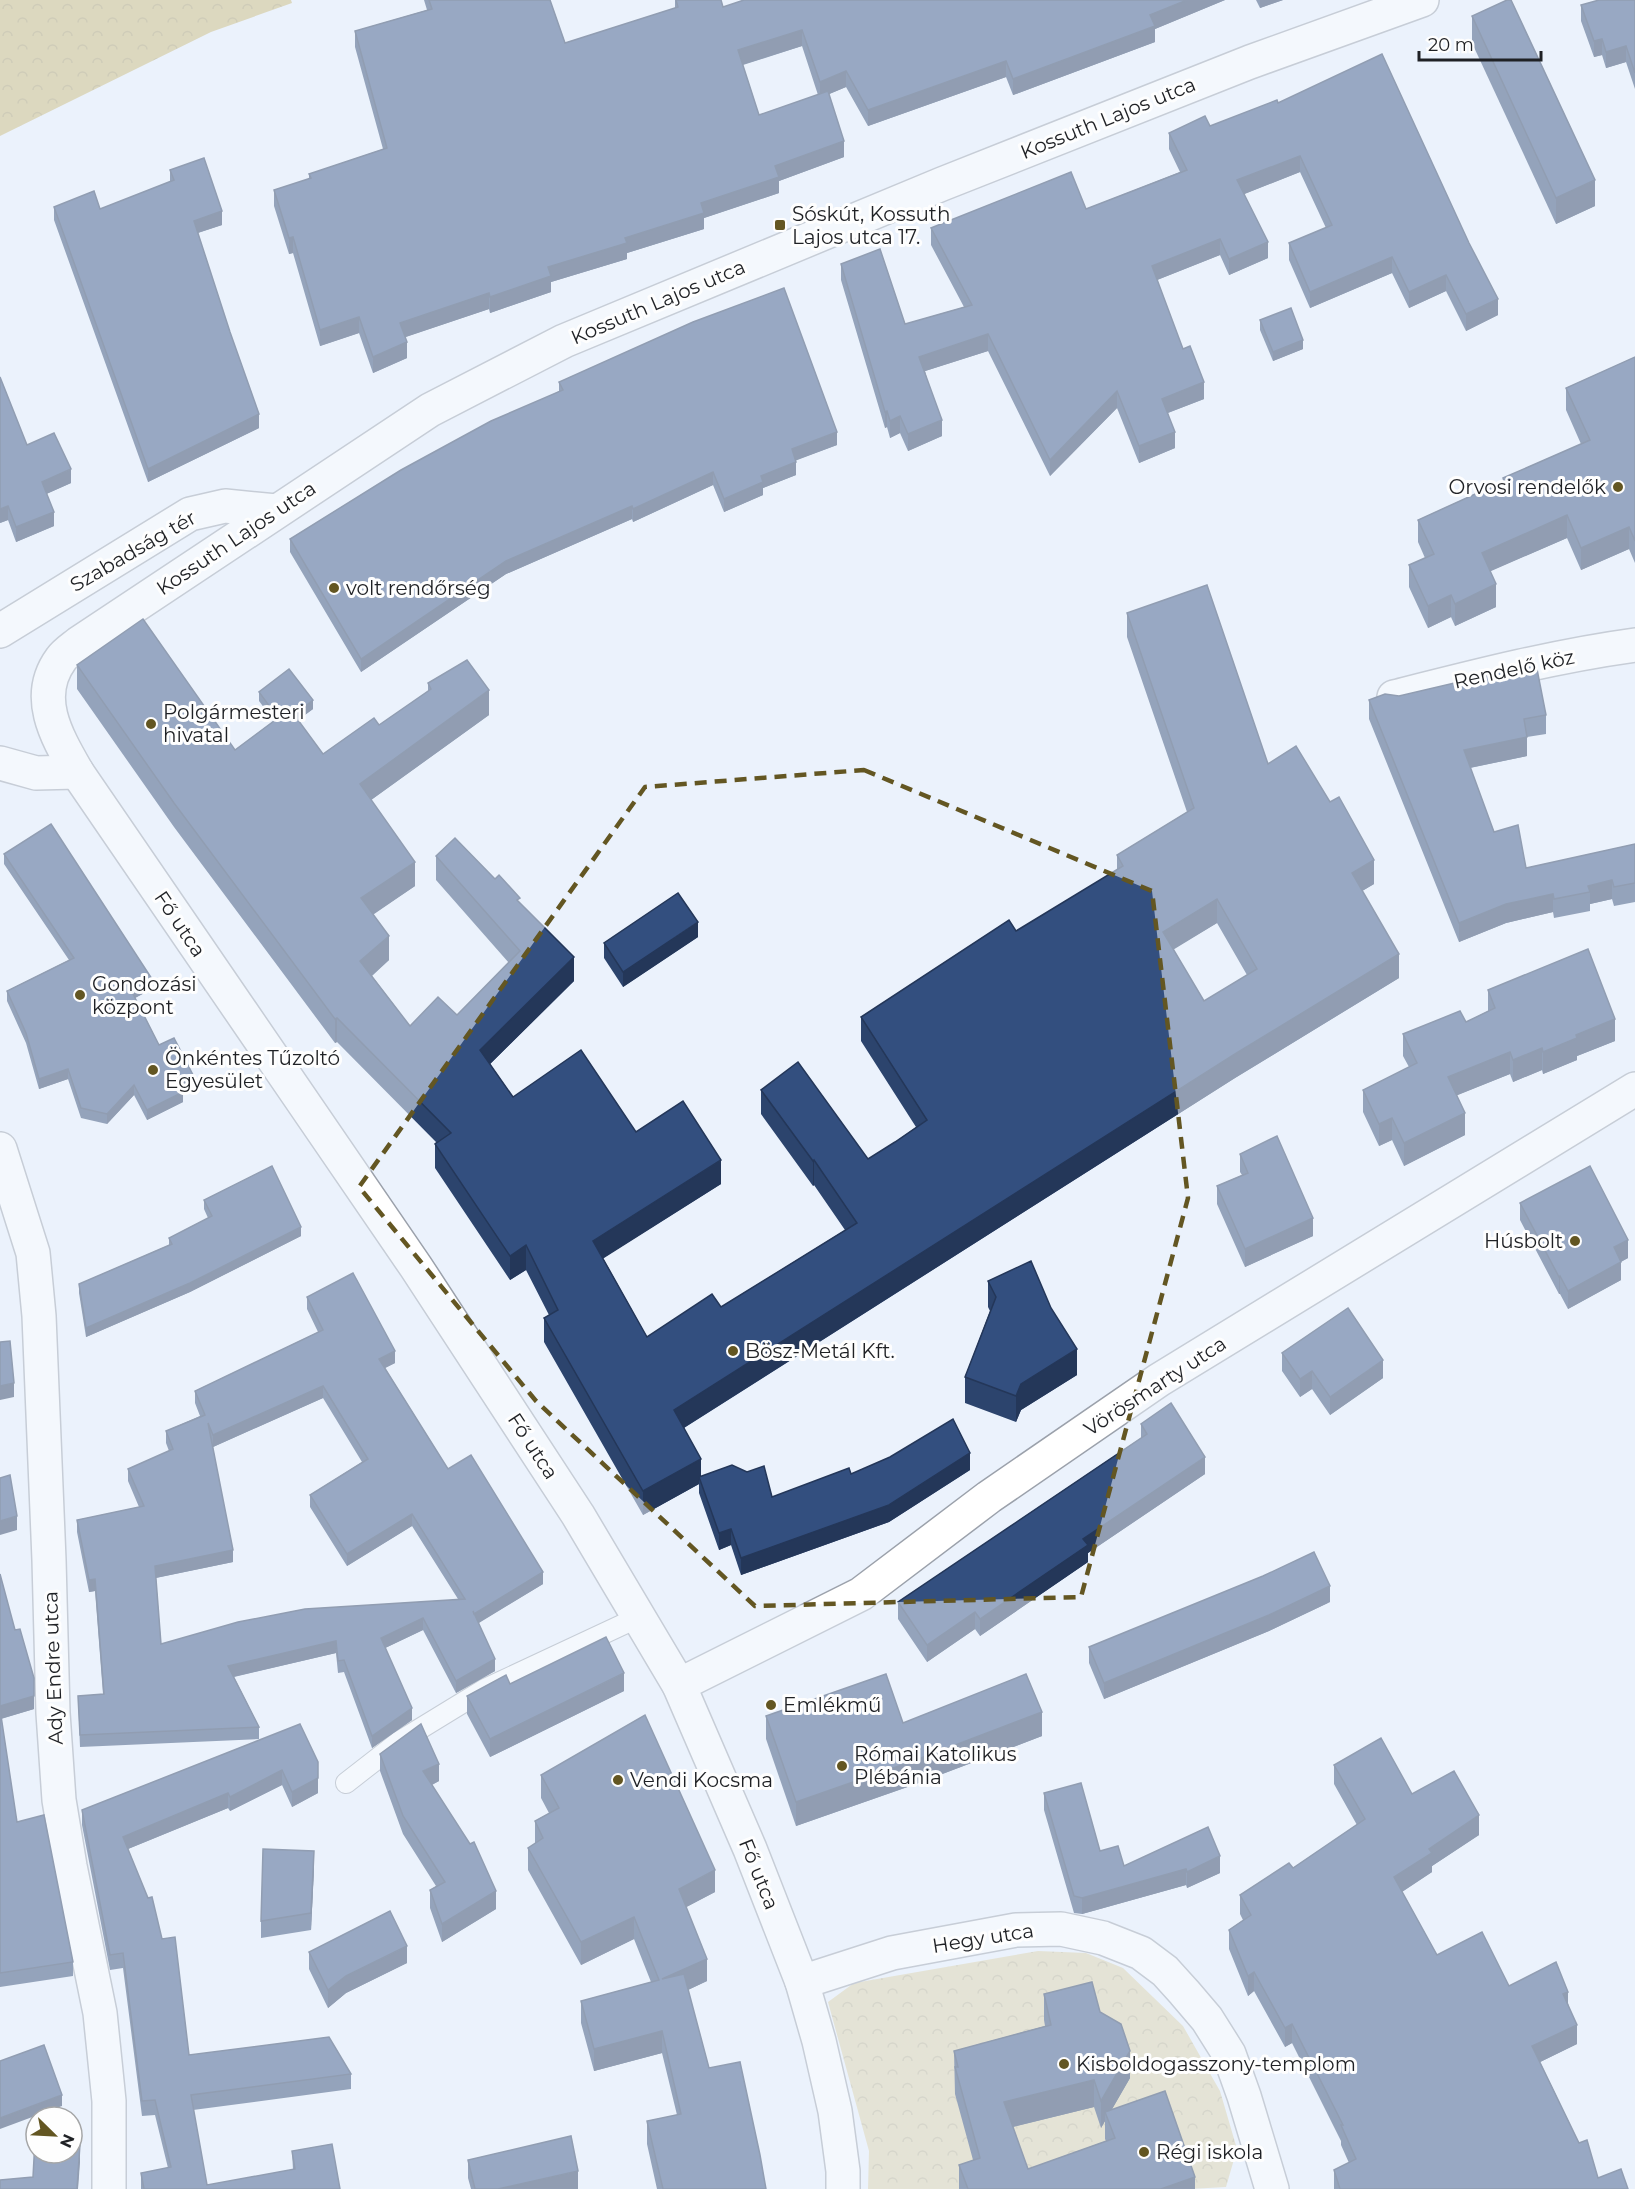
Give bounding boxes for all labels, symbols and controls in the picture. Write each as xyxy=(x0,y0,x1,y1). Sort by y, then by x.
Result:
scale bar xyxy=(1419,24,1540,62)
text: 20 m xyxy=(1428,34,1474,56)
street label: Kossuth Lajos utca xyxy=(1017,72,1199,164)
place label: Sóskút, Kossuth Lajos utca 17. xyxy=(792,202,950,249)
marker: Sóskút, Kossuth Lajos utca 17. xyxy=(773,218,787,232)
street label: Kossuth Lajos utca xyxy=(567,254,749,350)
place label: Orvosi rendelők xyxy=(1449,475,1606,499)
street label: Kossuth Lajos utca xyxy=(152,476,320,600)
marker: Orvosi rendelők xyxy=(1611,480,1625,494)
street label: Szabadság tér xyxy=(66,505,200,597)
place label: volt rendőrség xyxy=(346,576,491,600)
marker: volt rendőrség xyxy=(327,581,341,595)
street label: Rendelő köz xyxy=(1451,644,1577,694)
place label: Polgármesteri hivatal xyxy=(163,700,305,747)
marker: Polgármesteri hivatal xyxy=(144,717,158,731)
street label: Fő utca xyxy=(149,886,211,962)
place label: Gondozási központ xyxy=(92,972,197,1019)
marker: Gondozási központ xyxy=(73,988,87,1002)
place label: Önkéntes Tűzoltó Egyesület xyxy=(165,1046,340,1093)
marker: Önkéntes Tűzoltó Egyesület xyxy=(146,1063,160,1077)
place label: Húsbolt xyxy=(1484,1229,1563,1253)
marker: Húsbolt xyxy=(1568,1234,1582,1248)
street label: Vörösmarty utca xyxy=(1079,1331,1231,1441)
place label: Bösz-Metál Kft. xyxy=(745,1339,895,1363)
marker: Bösz-Metál Kft. xyxy=(726,1344,740,1358)
street label: Fő utca xyxy=(503,1408,563,1484)
street label: Ady Endre utca xyxy=(38,1591,68,1745)
place label: Emlékmű xyxy=(783,1693,882,1717)
marker: Emlékmű xyxy=(764,1698,778,1712)
place label: Római Katolikus Plébánia xyxy=(854,1742,1017,1789)
marker: Római Katolikus Plébánia xyxy=(835,1759,849,1773)
place label: Vendi Kocsma xyxy=(630,1768,773,1792)
marker: Vendi Kocsma xyxy=(611,1773,625,1787)
street label: Fő utca xyxy=(734,1835,784,1913)
street label: Hegy utca xyxy=(931,1918,1035,1958)
place label: Kisboldogasszony-templom xyxy=(1076,2052,1356,2076)
marker: Kisboldogasszony-templom xyxy=(1057,2057,1071,2071)
north arrow xyxy=(24,2105,84,2165)
text: N xyxy=(56,2131,79,2151)
place label: Régi iskola xyxy=(1156,2140,1263,2164)
marker: Régi iskola xyxy=(1137,2145,1151,2159)

